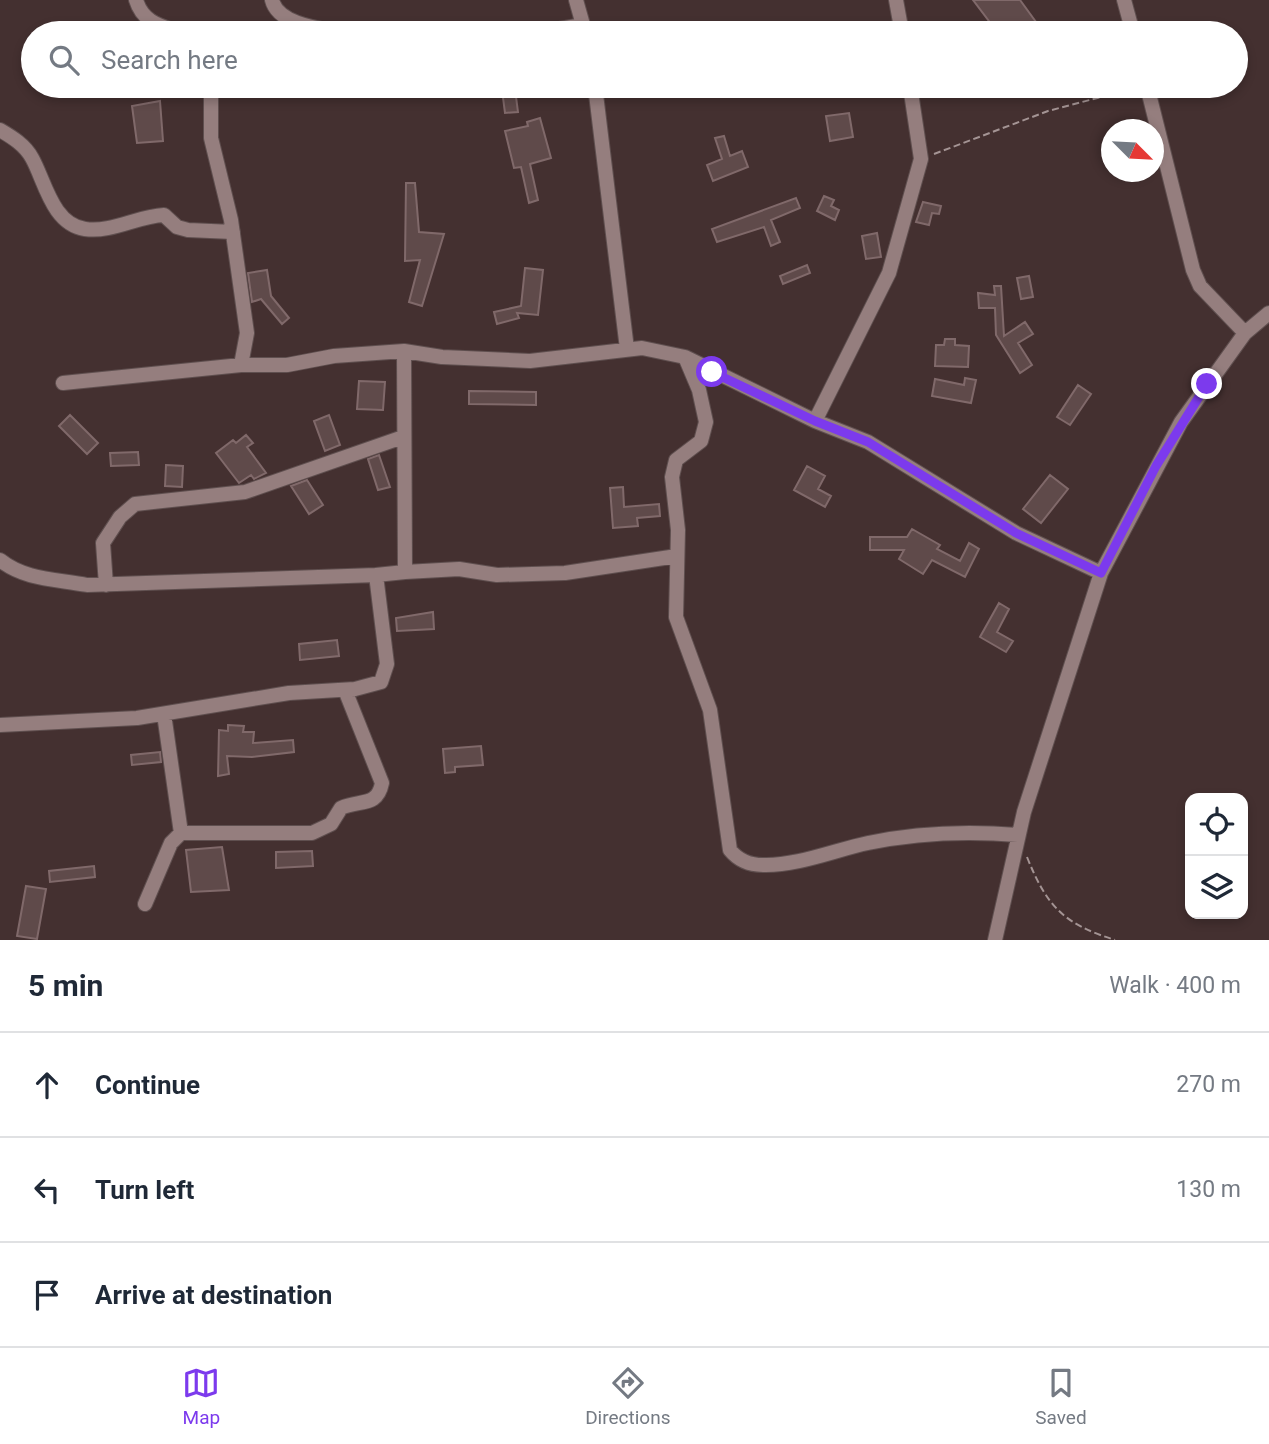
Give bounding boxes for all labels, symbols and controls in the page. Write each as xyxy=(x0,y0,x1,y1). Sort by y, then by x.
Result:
search box xyxy=(21,21,1248,98)
icon: search xyxy=(45,41,83,79)
text: Search here xyxy=(101,45,238,75)
north arrow xyxy=(1101,119,1164,182)
route start xyxy=(696,356,727,387)
route end xyxy=(1191,368,1222,399)
map controls xyxy=(1185,793,1248,919)
button: locate xyxy=(1185,793,1248,856)
button: layers xyxy=(1185,856,1248,919)
text: 5 min xyxy=(28,968,103,1003)
text: Walk · 400 m xyxy=(1109,972,1241,999)
icon: ahead xyxy=(28,1066,66,1104)
text: Continue xyxy=(95,1070,200,1100)
text: 270 m xyxy=(1176,1071,1241,1098)
icon: left xyxy=(28,1171,66,1209)
text: Turn left xyxy=(95,1175,194,1205)
text: 130 m xyxy=(1176,1176,1241,1203)
icon: arrive xyxy=(28,1276,66,1314)
text: Arrive at destination xyxy=(95,1280,332,1310)
tab: Map xyxy=(182,1364,220,1429)
tab: Directions xyxy=(585,1364,670,1429)
tab: Saved xyxy=(1035,1364,1087,1429)

